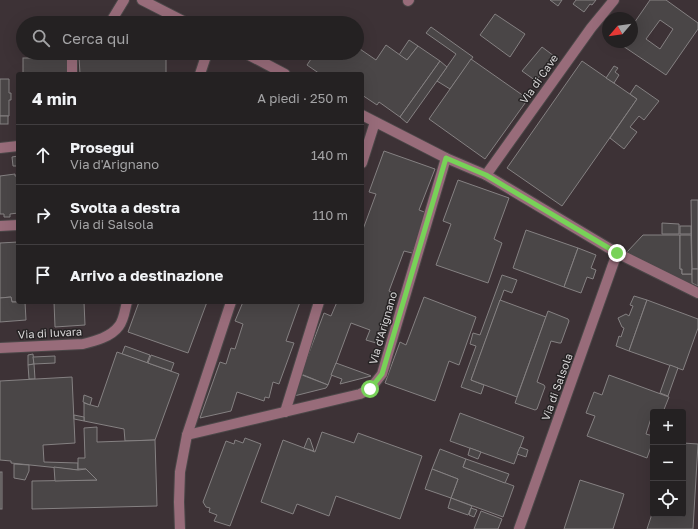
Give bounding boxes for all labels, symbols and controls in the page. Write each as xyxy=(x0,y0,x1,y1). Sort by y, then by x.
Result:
north arrow xyxy=(602,12,638,48)
search box xyxy=(16,16,364,60)
icon: search xyxy=(30,27,52,49)
text: Cerca qui xyxy=(62,29,129,47)
street label: Via di Cave xyxy=(517,51,560,106)
text: 4 min xyxy=(32,88,77,109)
text: A piedi · 250 m xyxy=(257,90,348,106)
text: Prosegui xyxy=(70,138,134,156)
icon: ahead xyxy=(32,144,54,166)
text: 140 m xyxy=(311,147,348,163)
text: Via d'Arignano xyxy=(70,156,159,172)
text: Svolta a destra xyxy=(70,198,180,216)
icon: right xyxy=(32,204,54,226)
text: 110 m xyxy=(313,207,348,223)
text: Via di Salsola xyxy=(70,216,154,232)
route end xyxy=(608,244,626,262)
icon: arrive xyxy=(32,264,54,286)
text: Arrivo a destinazione xyxy=(70,266,223,284)
street label: Via d'Arignano xyxy=(366,289,399,366)
street label: Via di Iuvara xyxy=(18,324,82,341)
street label: Via di Salsola xyxy=(538,351,575,422)
route start xyxy=(361,380,379,398)
map controls xyxy=(650,409,686,517)
button: + xyxy=(650,409,686,445)
button: − xyxy=(650,445,686,481)
button: locate xyxy=(650,481,686,517)

